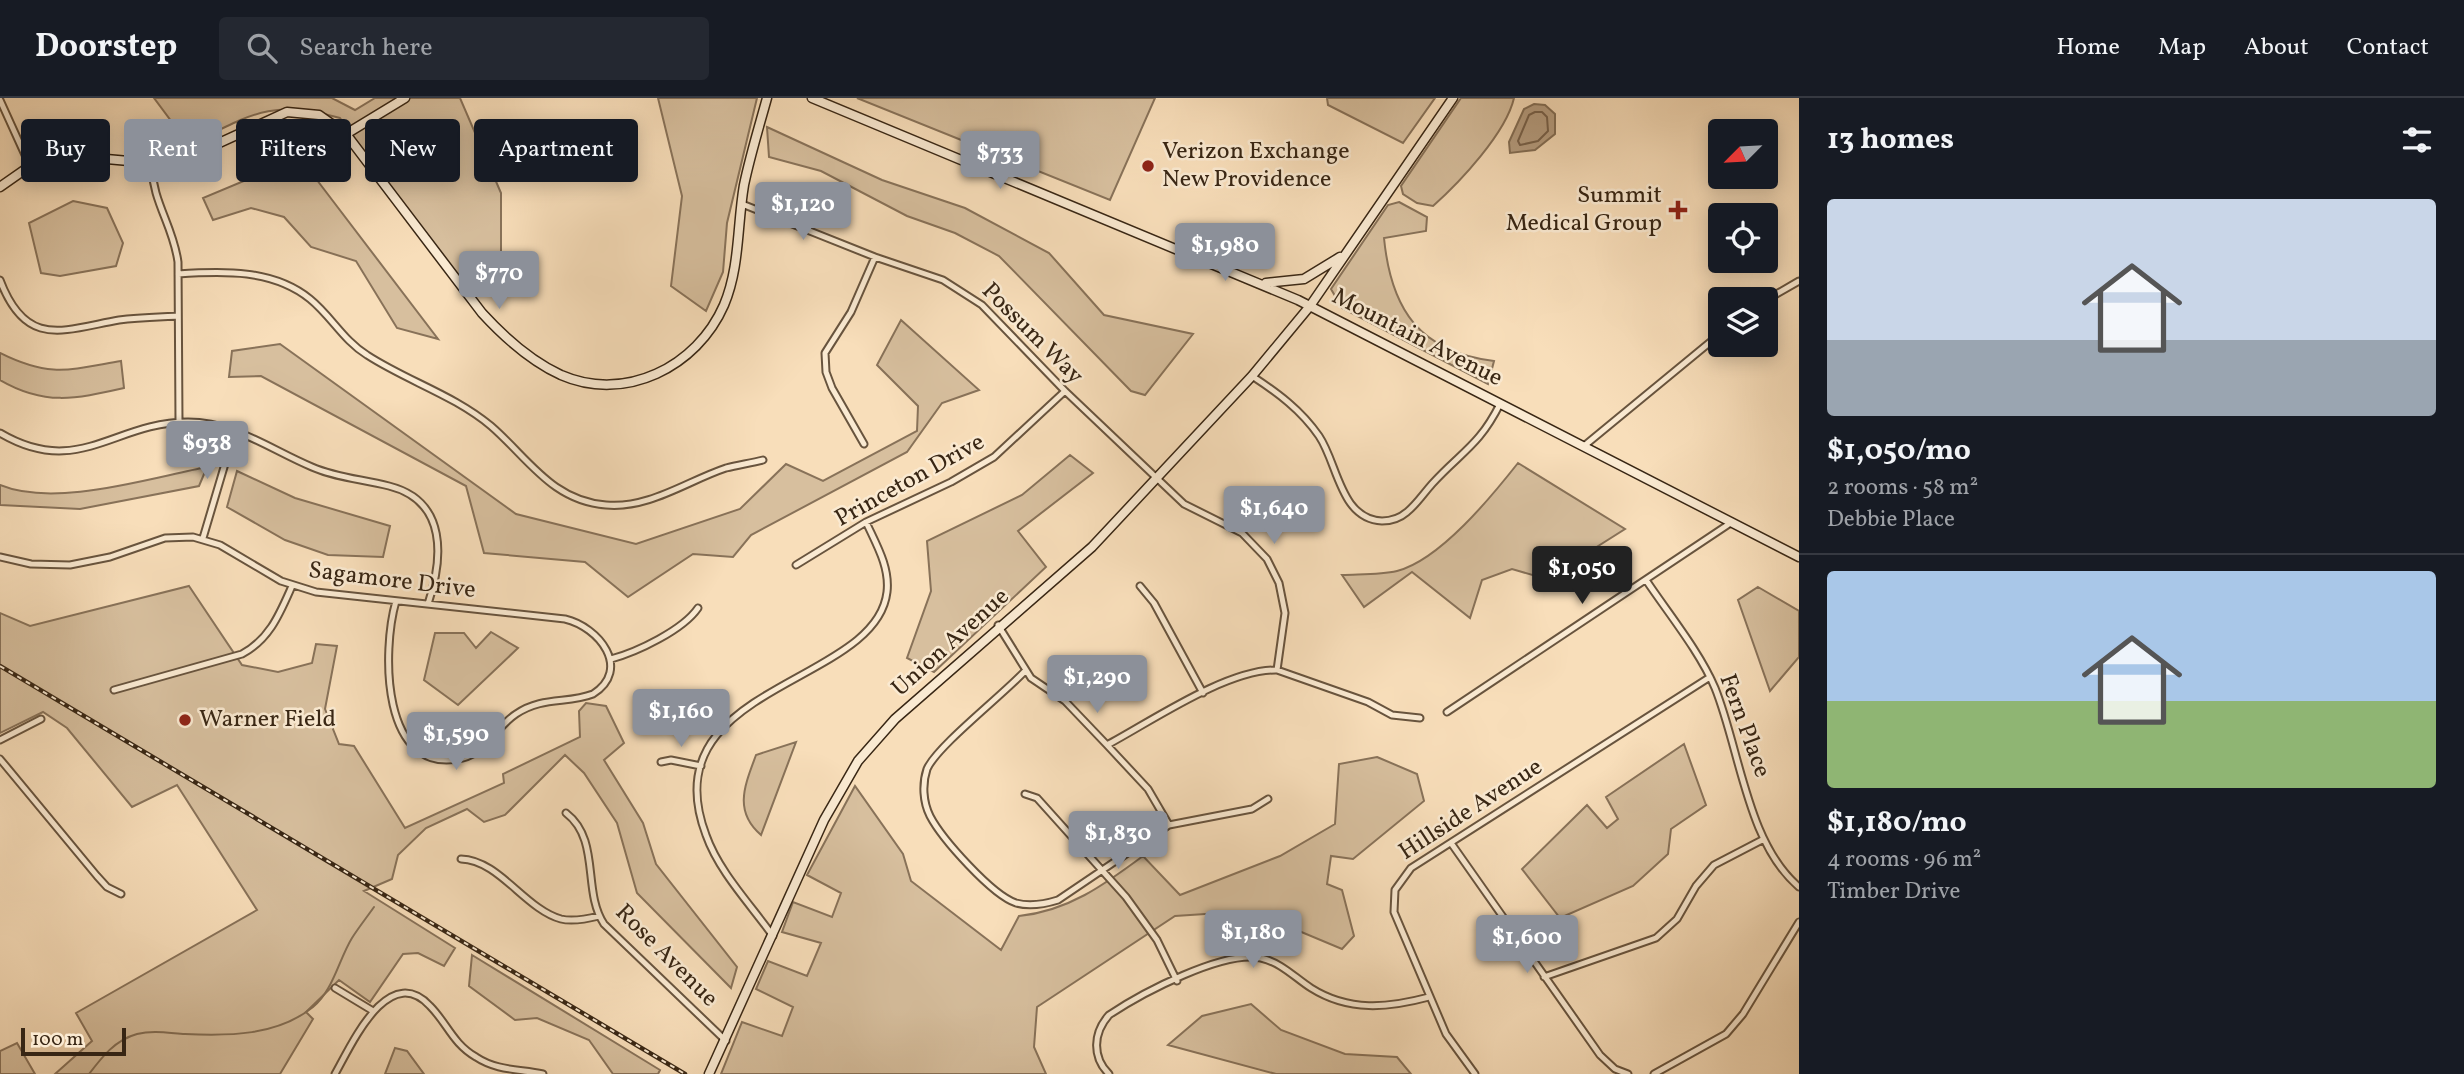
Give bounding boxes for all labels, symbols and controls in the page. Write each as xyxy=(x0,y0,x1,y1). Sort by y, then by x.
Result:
search box xyxy=(219,17,709,80)
text: Doorstep xyxy=(35,25,177,71)
icon: search xyxy=(243,29,281,67)
text: Search here xyxy=(299,30,433,66)
text: Home xyxy=(2056,31,2120,65)
text: Map xyxy=(2158,31,2206,65)
text: About xyxy=(2244,31,2309,65)
text: Contact xyxy=(2347,31,2429,65)
chip: Buy xyxy=(21,119,110,182)
chip: Rent xyxy=(124,119,222,182)
chip: Filters xyxy=(236,119,351,182)
chip: New xyxy=(365,119,460,182)
chip: Apartment xyxy=(474,119,638,182)
north arrow xyxy=(1708,119,1778,189)
map controls xyxy=(1708,119,1778,357)
text: 13 homes xyxy=(1827,119,1954,161)
icon: filters xyxy=(2398,121,2436,159)
pin: $733 xyxy=(959,132,1041,191)
place label: Verizon Exchange New Providence xyxy=(1162,135,1350,197)
text: $733 xyxy=(977,138,1023,170)
marker: Verizon Exchange New Providence xyxy=(1140,158,1156,174)
place label: Summit Medical Group xyxy=(1506,179,1662,241)
pin: $1,120 xyxy=(746,183,860,242)
text: $1,120 xyxy=(771,189,835,221)
marker: Summit Medical Group xyxy=(1668,200,1688,220)
button: locate xyxy=(1708,203,1778,273)
pin: $1,980 xyxy=(1168,223,1282,283)
text: $1,980 xyxy=(1191,230,1259,262)
icon: home xyxy=(2069,245,2195,371)
pin: $770 xyxy=(458,252,540,311)
text: $770 xyxy=(475,258,523,290)
street label: Possum Way xyxy=(973,275,1091,393)
street label: Mountain Avenue xyxy=(1326,280,1508,396)
button: layers xyxy=(1708,287,1778,357)
pin: $938 xyxy=(166,422,248,481)
street label: Princeton Drive xyxy=(829,426,991,536)
text: $938 xyxy=(182,428,232,460)
text: $1,050/mo xyxy=(1827,430,1971,472)
text: 2 rooms · 58 m² xyxy=(1827,472,1978,504)
pin: $1,640 xyxy=(1217,486,1331,546)
text: $1,640 xyxy=(1240,493,1308,525)
text: Debbie Place xyxy=(1827,504,1955,536)
pin: $1,050 xyxy=(1525,546,1639,606)
text: $1,050 xyxy=(1548,553,1616,585)
street label: Sagamore Drive xyxy=(306,554,478,608)
street label: Union Avenue xyxy=(885,581,1017,705)
icon: home xyxy=(2069,617,2195,743)
pin: $1,290 xyxy=(1040,656,1154,715)
text: $1,290 xyxy=(1063,662,1131,694)
street label: Fern Place xyxy=(1710,669,1778,783)
pin: $1,160 xyxy=(624,690,738,749)
text: $1,160 xyxy=(649,696,713,728)
place label: Warner Field xyxy=(199,703,336,737)
marker: Warner Field xyxy=(177,712,193,728)
pin: $1,590 xyxy=(399,712,513,772)
text: $1,590 xyxy=(423,719,489,751)
street label: Hillside Avenue xyxy=(1392,751,1550,869)
text: $1,180/mo xyxy=(1827,802,1967,844)
pin: $1,830 xyxy=(1061,812,1175,871)
text: $1,830 xyxy=(1085,818,1151,850)
text: 4 rooms · 96 m² xyxy=(1827,844,1981,876)
text: Timber Drive xyxy=(1827,876,1960,908)
street label: Rose Avenue xyxy=(607,897,725,1015)
pin: $1,180 xyxy=(1196,910,1310,970)
pin: $1,600 xyxy=(1470,916,1584,975)
text: $1,180 xyxy=(1221,917,1285,949)
text: $1,600 xyxy=(1492,922,1562,954)
scale bar xyxy=(21,1025,126,1057)
text: 100 m xyxy=(32,1027,83,1053)

